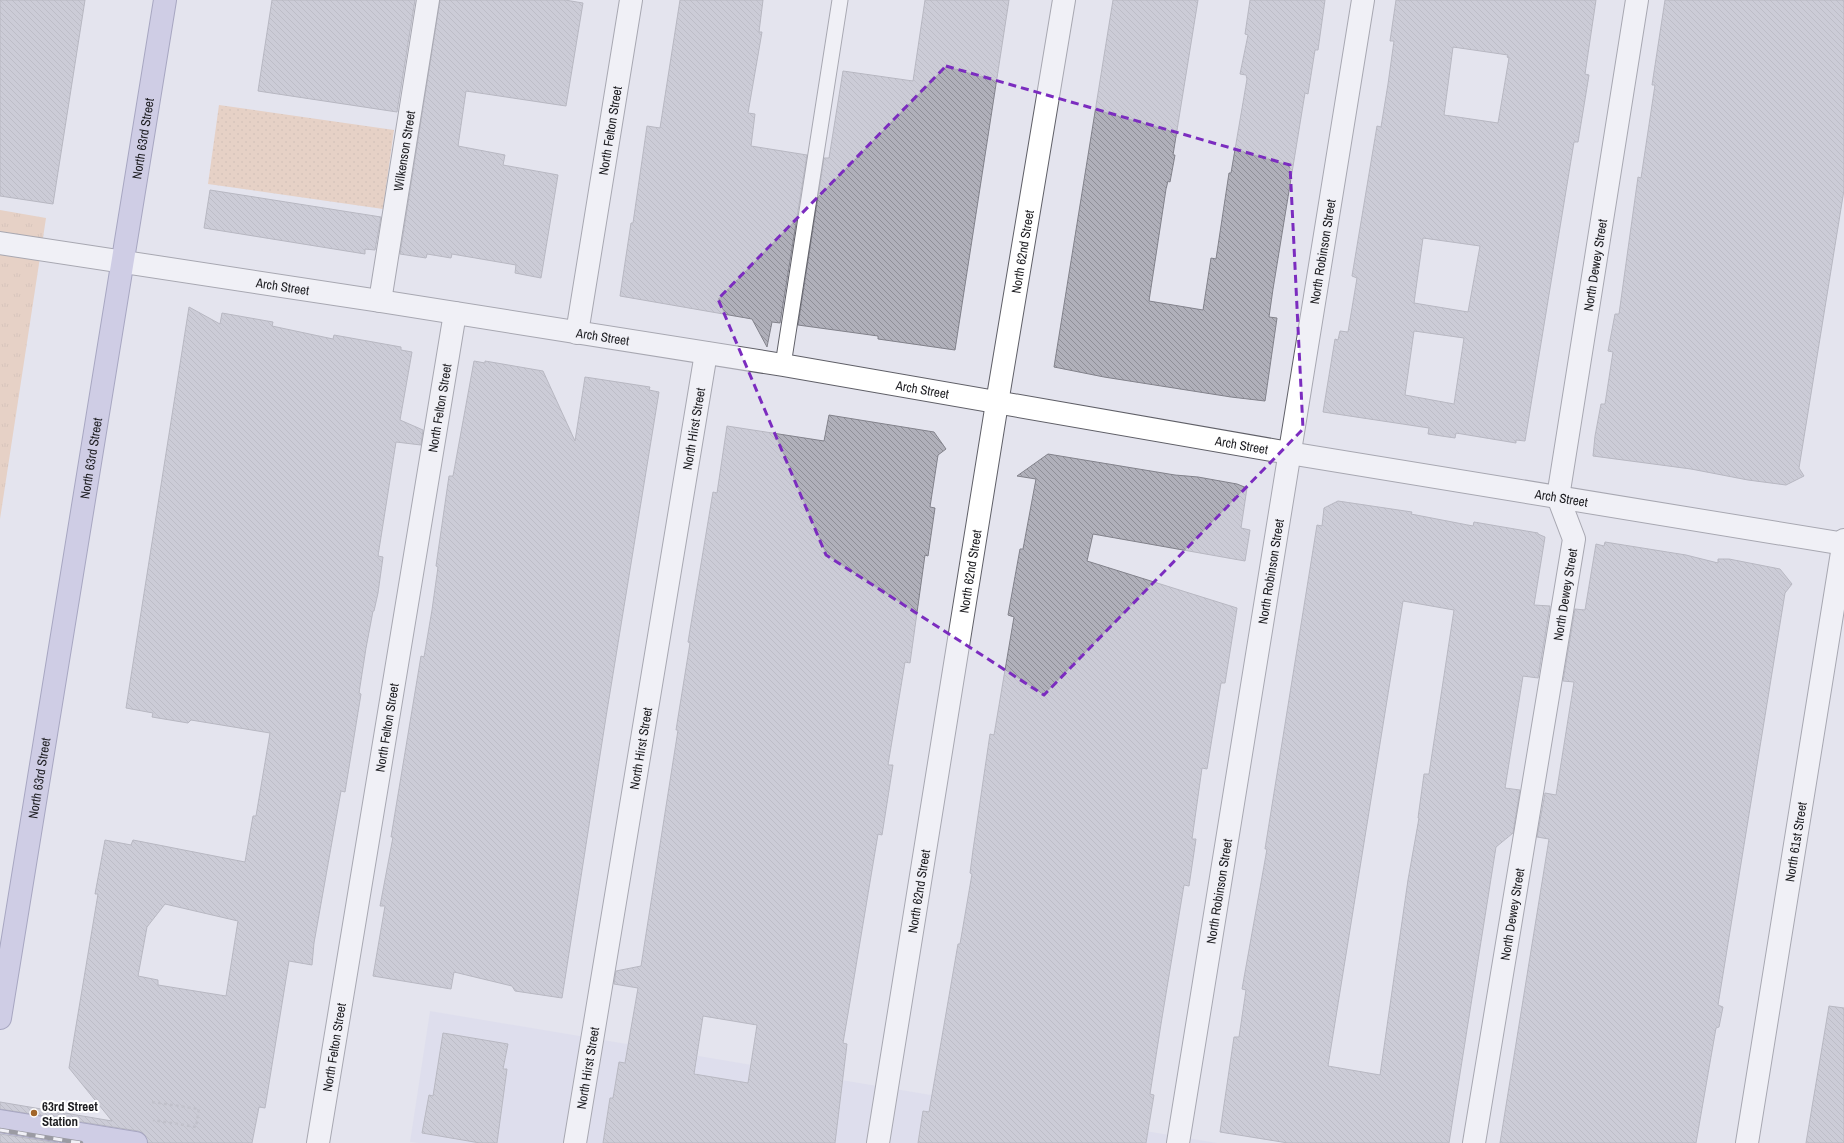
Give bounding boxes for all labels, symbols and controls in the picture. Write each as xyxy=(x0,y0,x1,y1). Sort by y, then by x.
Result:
street label: North Felton Street xyxy=(595,85,626,176)
street label: North 63rd Street xyxy=(128,97,158,180)
street label: Wilkenson Street xyxy=(390,109,419,192)
street label: North Robinson Street xyxy=(1306,198,1340,305)
street label: North 62nd Street xyxy=(1007,209,1038,295)
street label: North Dewey Street xyxy=(1580,218,1611,312)
street label: Arch Street xyxy=(254,274,310,299)
street label: Arch Street xyxy=(574,324,630,349)
street label: North Felton Street xyxy=(424,362,456,454)
street label: Arch Street xyxy=(894,377,950,403)
street label: North Hirst Street xyxy=(679,386,709,471)
street label: North 63rd Street xyxy=(76,417,106,500)
street label: Arch Street xyxy=(1213,432,1269,458)
street label: Arch Street xyxy=(1533,485,1589,511)
street label: North Robinson Street xyxy=(1254,518,1288,625)
street label: North 62nd Street xyxy=(955,528,986,614)
street label: North Dewey Street xyxy=(1549,547,1581,642)
street label: North Felton Street xyxy=(371,682,403,773)
street label: North Hirst Street xyxy=(626,706,656,791)
street label: North 63rd Street xyxy=(24,736,54,820)
street label: North 61st Street xyxy=(1781,801,1811,883)
street label: North Robinson Street xyxy=(1202,838,1236,945)
street label: North 62nd Street xyxy=(904,848,934,934)
street label: North Dewey Street xyxy=(1496,867,1528,962)
street label: North Felton Street xyxy=(319,1002,350,1093)
street label: North Hirst Street xyxy=(573,1026,603,1110)
place label: 63rd Street Station xyxy=(42,1098,98,1130)
marker: 63rd Street Station xyxy=(29,1108,39,1118)

